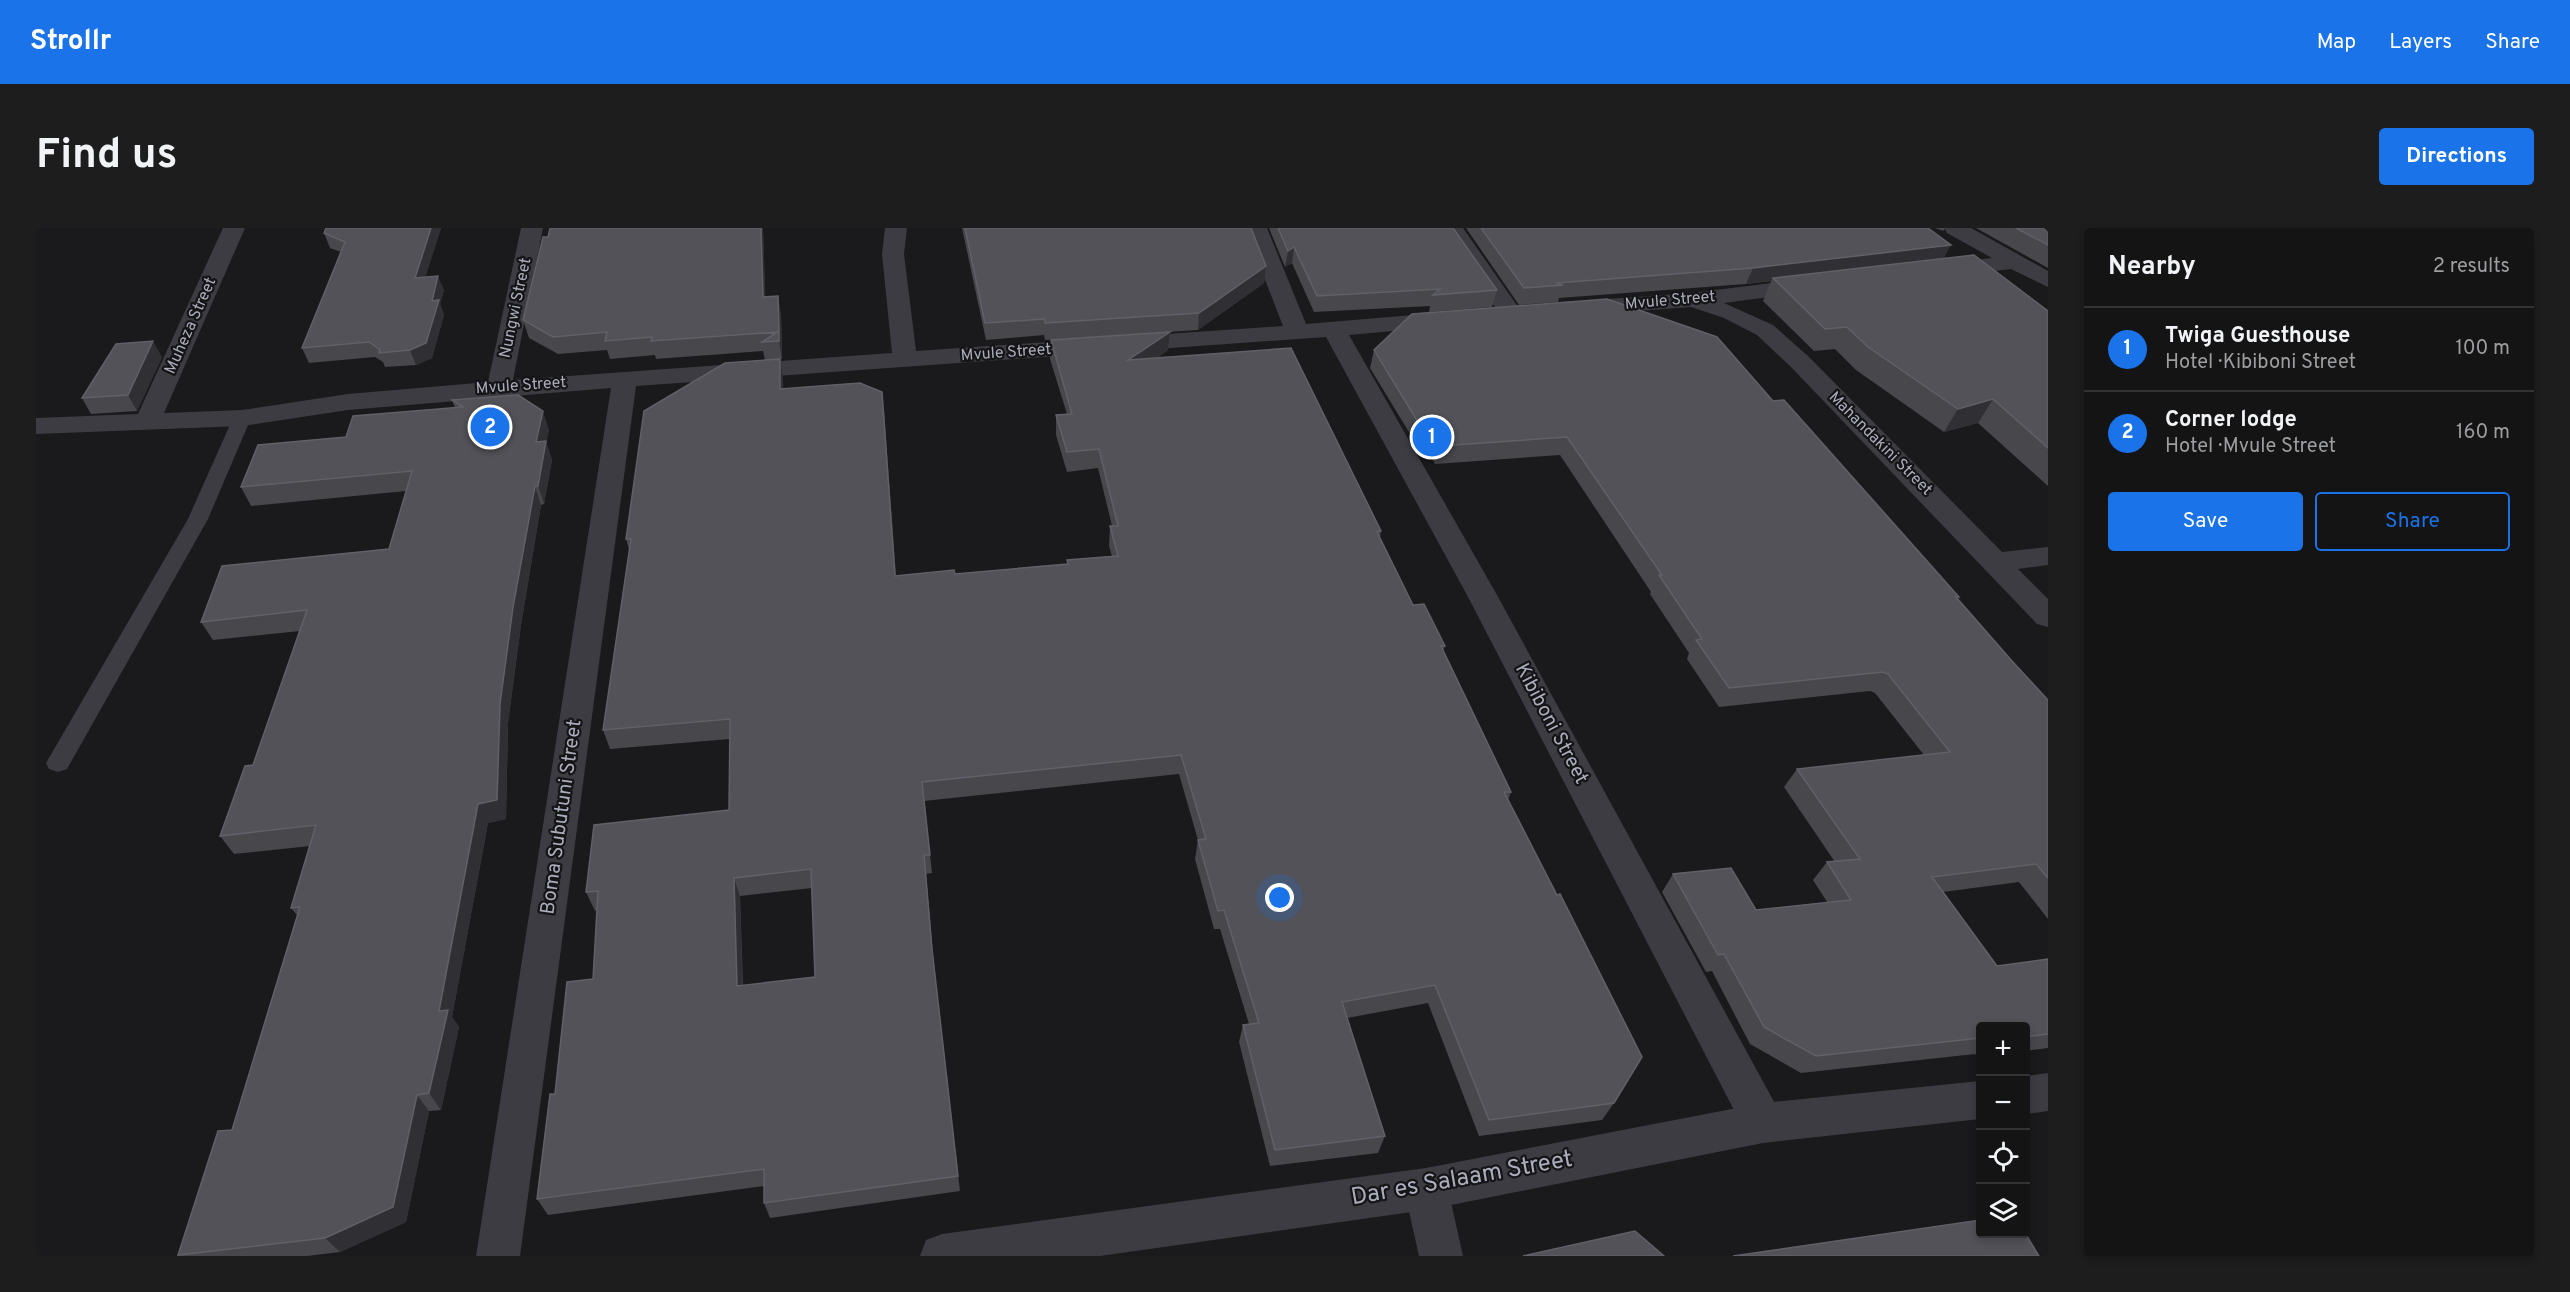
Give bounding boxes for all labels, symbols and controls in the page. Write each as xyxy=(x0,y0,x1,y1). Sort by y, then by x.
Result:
text: Strollr xyxy=(30,24,112,60)
text: Map xyxy=(2317,29,2356,56)
text: Layers xyxy=(2389,29,2452,56)
text: Share xyxy=(2485,29,2540,56)
button: Directions xyxy=(2379,128,2534,185)
text: Find us xyxy=(36,130,177,183)
text: Nearby xyxy=(2108,251,2196,284)
text: 2 results xyxy=(2433,254,2510,280)
street label: Nungwi Street xyxy=(496,256,536,360)
street label: Muheza Street xyxy=(161,274,221,378)
street label: Mvule Street xyxy=(1624,287,1716,315)
text: Twiga Guesthouse xyxy=(2165,323,2350,350)
text: 1 xyxy=(2124,336,2132,362)
text: 100 m xyxy=(2455,336,2510,362)
street label: Mvule Street xyxy=(960,340,1052,366)
text: Hotel · Kibiboni Street xyxy=(2165,350,2356,376)
street label: Mvule Street xyxy=(475,373,567,399)
street label: Mahandakini Street xyxy=(1824,388,1936,500)
pin: 2 xyxy=(470,404,510,450)
text: Corner lodge xyxy=(2165,407,2297,434)
pin: 1 xyxy=(1412,414,1452,460)
text: 2 xyxy=(2121,420,2134,446)
text: 160 m xyxy=(2456,420,2510,446)
text: Hotel · Mvule Street xyxy=(2165,434,2336,460)
button: Save xyxy=(2108,492,2303,551)
button: Share xyxy=(2315,492,2510,551)
street label: Kibiboni Street xyxy=(1508,659,1594,789)
street label: Boma Subutuni Street xyxy=(535,718,589,916)
your location xyxy=(1265,883,1294,912)
map controls xyxy=(1976,1022,2030,1238)
button: + xyxy=(1976,1022,2030,1076)
button: − xyxy=(1976,1076,2030,1130)
button: locate xyxy=(1976,1130,2030,1184)
street label: Dar es Salaam Street xyxy=(1349,1145,1575,1213)
button: layers xyxy=(1976,1184,2030,1238)

